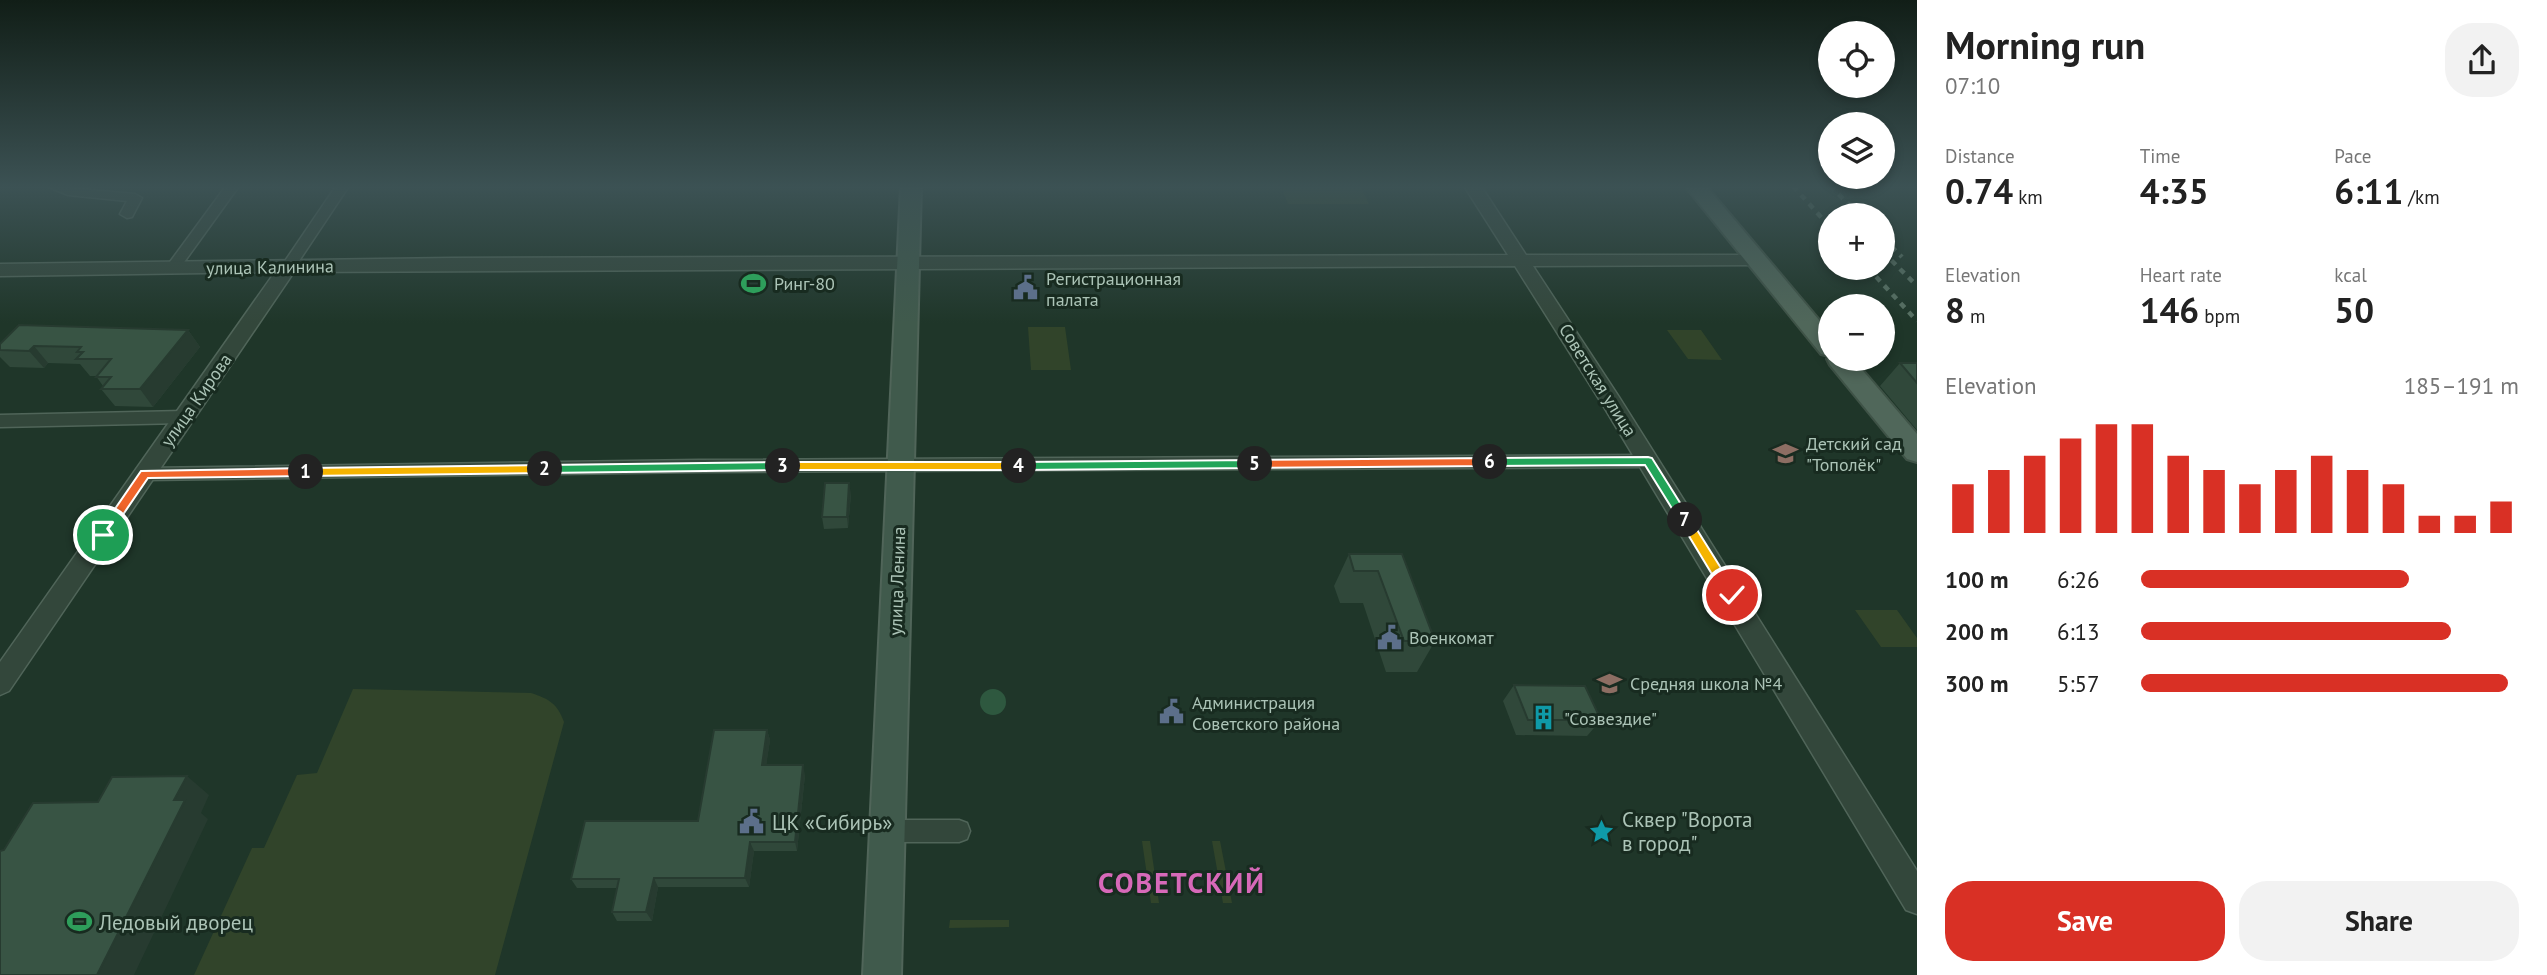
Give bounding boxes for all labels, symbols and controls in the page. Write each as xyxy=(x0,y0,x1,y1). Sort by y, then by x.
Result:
text: Morning run xyxy=(1945,20,2145,69)
map controls xyxy=(1818,21,1895,371)
button: locate xyxy=(1818,21,1895,98)
button: share xyxy=(2445,23,2519,97)
text: 07:10 xyxy=(1945,71,2000,100)
button: layers xyxy=(1818,112,1895,189)
text: Distance xyxy=(1945,144,2015,168)
text: Time xyxy=(2140,144,2180,168)
text: Pace xyxy=(2334,144,2372,168)
text: 0.74 xyxy=(1945,168,2013,214)
text: 4:35 xyxy=(2140,168,2209,214)
text: 6:11 xyxy=(2334,168,2403,214)
text: km xyxy=(2013,185,2043,209)
text: /km xyxy=(2403,185,2440,209)
button: + xyxy=(1818,203,1895,280)
street label: улица Калинина xyxy=(206,254,334,280)
text: Elevation xyxy=(1945,263,2021,287)
text: Heart rate xyxy=(2140,263,2222,287)
text: kcal xyxy=(2334,263,2367,287)
place label: Регистрационная палата xyxy=(1046,267,1181,311)
sports icon: Ринг-80 xyxy=(740,269,768,297)
place label: Ринг-80 xyxy=(774,272,835,295)
public building icon: Регистрационная палата xyxy=(1012,274,1040,302)
text: 8 xyxy=(1945,287,1965,333)
text: 146 xyxy=(2140,287,2199,333)
text: 50 xyxy=(2334,287,2374,333)
button: − xyxy=(1818,294,1895,371)
text: m xyxy=(1965,304,1985,328)
text: bpm xyxy=(2199,304,2240,328)
street label: Советская улица xyxy=(1554,319,1642,441)
street label: улица Кирова xyxy=(155,349,237,451)
text: Elevation xyxy=(1945,371,2037,400)
text: 185–191 m xyxy=(2404,371,2519,400)
place label: Детский сад "Тополёк" xyxy=(1806,432,1902,476)
school or university icon: Детский сад "Тополёк" xyxy=(1772,439,1800,467)
pin: 6 xyxy=(1472,444,1508,480)
pin: 5 xyxy=(1238,447,1272,482)
pin: 3 xyxy=(766,448,800,484)
pin: 4 xyxy=(1002,448,1036,484)
text: 6 xyxy=(1484,449,1495,473)
text: 5 xyxy=(1249,451,1260,475)
pin: 2 xyxy=(528,452,562,486)
text: 3 xyxy=(777,453,788,477)
text: 4 xyxy=(1013,453,1024,477)
pin: 1 xyxy=(288,454,324,490)
text: 2 xyxy=(539,456,550,480)
text: 1 xyxy=(300,459,311,483)
pin: 7 xyxy=(1668,503,1702,538)
pin xyxy=(73,505,133,565)
text: 7 xyxy=(1679,507,1690,531)
icon: arrive xyxy=(84,516,122,554)
street label: улица Ленина xyxy=(884,526,910,636)
pin xyxy=(1702,565,1762,625)
text: 100 m xyxy=(1945,565,2008,594)
text: 6:26 xyxy=(2057,565,2100,594)
icon: check xyxy=(1713,576,1751,614)
text: 200 m xyxy=(1945,617,2008,646)
text: 6:13 xyxy=(2057,617,2100,646)
public building icon: Военкомат xyxy=(1375,623,1403,651)
place label: Военкомат xyxy=(1409,626,1495,649)
school or university icon: Средняя школа №4 xyxy=(1596,669,1624,697)
text: 300 m xyxy=(1945,669,2008,698)
text: 5:57 xyxy=(2057,669,2100,698)
place label: Средняя школа №4 xyxy=(1630,672,1783,695)
place label: Администрация Советского района xyxy=(1192,691,1340,735)
public building icon: Администрация Советского района xyxy=(1158,698,1186,726)
building icon: "Созвездие" xyxy=(1530,704,1558,732)
place label: "Созвездие" xyxy=(1564,707,1657,730)
place label: Сквер "Ворота в город" xyxy=(1622,806,1752,857)
public building icon: ЦК «Сибирь» xyxy=(738,808,766,836)
place label: ЦК «Сибирь» xyxy=(772,809,892,836)
place icon: Сквер "Ворота в город" xyxy=(1588,817,1616,845)
district label: СОВЕТСКИЙ xyxy=(1098,864,1266,901)
button: Save xyxy=(1945,881,2225,961)
button: Share xyxy=(2239,881,2519,961)
sports icon: Ледовый дворец xyxy=(65,908,93,936)
place label: Ледовый дворец xyxy=(98,909,253,936)

